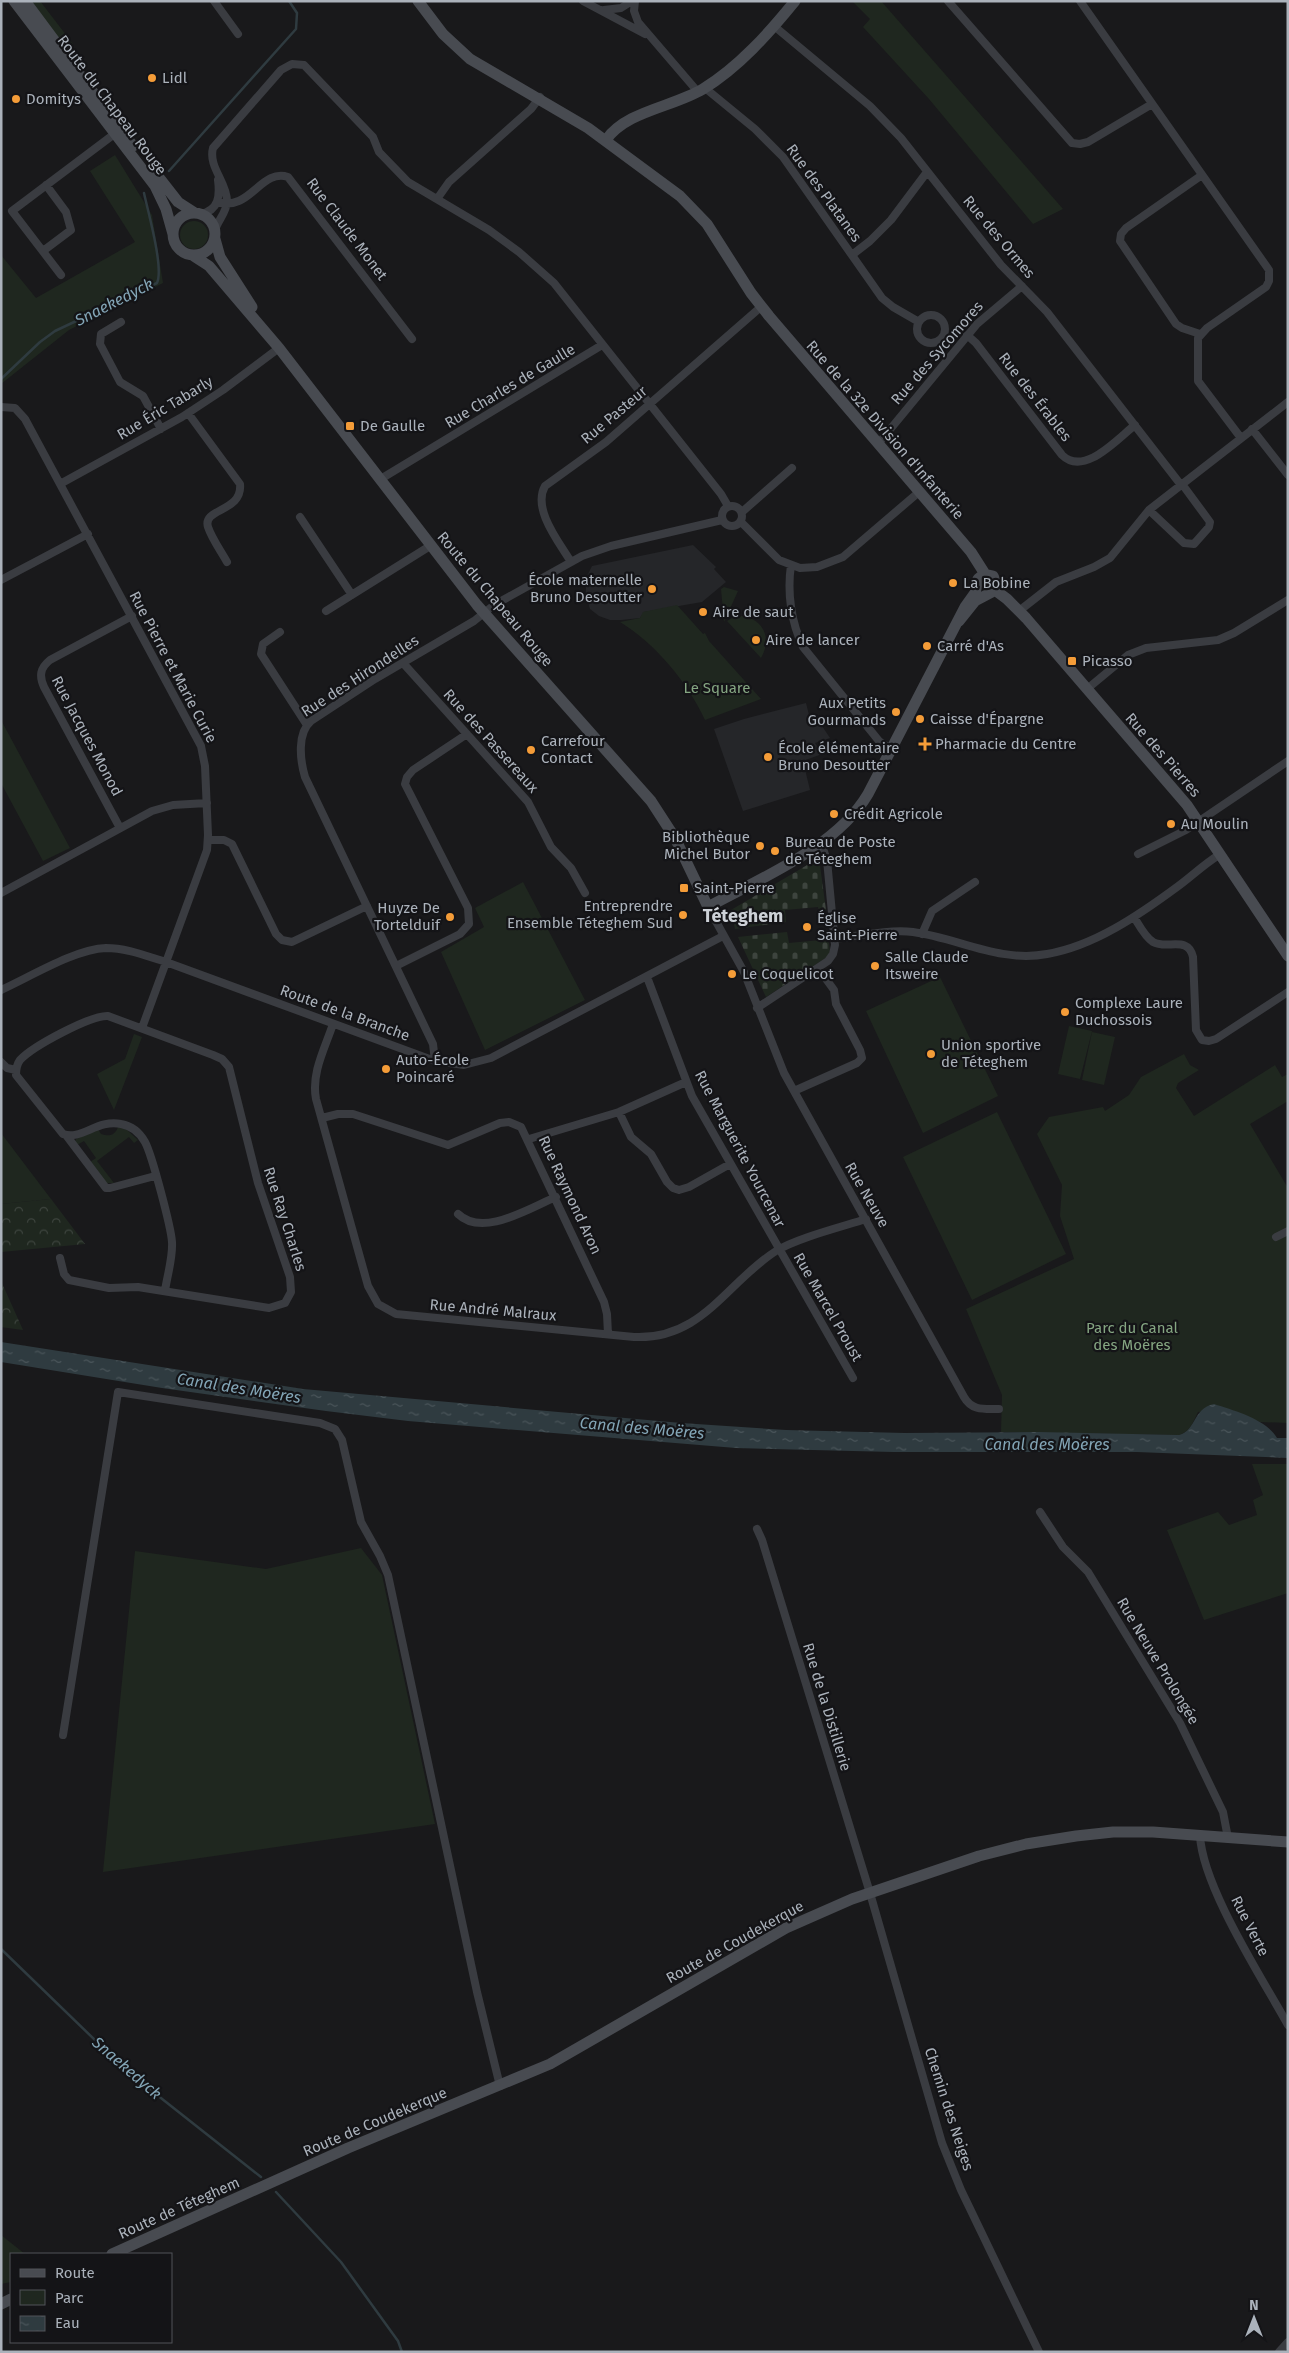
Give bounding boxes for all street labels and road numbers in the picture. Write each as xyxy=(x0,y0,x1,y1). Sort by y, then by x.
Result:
street label: Route du Chapeau Rouge xyxy=(54,32,170,178)
street label: Rue des Platanes xyxy=(782,141,866,245)
street label: Rue Claude Monet xyxy=(303,174,392,284)
street label: Rue des Ormes xyxy=(959,192,1039,282)
street label: Rue des Sycomores xyxy=(887,298,987,408)
street label: Rue de la 32e Division d'Infanterie xyxy=(802,337,968,523)
street label: Rue Charles de Gaulle xyxy=(442,340,578,432)
street label: Rue des Érables xyxy=(995,349,1075,445)
street label: Rue Éric Tabarly xyxy=(114,372,217,444)
street label: Rue Pasteur xyxy=(577,382,651,448)
street label: Route du Chapeau Rouge xyxy=(433,528,557,670)
street label: Rue Pierre et Marie Curie xyxy=(125,588,221,746)
street label: Rue des Hirondelles xyxy=(298,631,422,721)
street label: Rue Jacques Monod xyxy=(48,673,126,799)
street label: Rue des Passereaux xyxy=(440,685,543,797)
street label: Rue des Pierres xyxy=(1122,709,1204,801)
street label: Route de la Branche xyxy=(278,981,412,1045)
street label: Rue Marguerite Yourcenar xyxy=(691,1067,789,1231)
street label: Rue Raymond Aron xyxy=(535,1133,605,1257)
street label: Rue Neuve xyxy=(841,1159,893,1231)
street label: Rue Ray Charles xyxy=(260,1165,310,1273)
street label: Rue Marcel Proust xyxy=(790,1250,867,1365)
street label: Rue André Malraux xyxy=(429,1295,558,1325)
street label: Rue Neuve Prolongée xyxy=(1113,1594,1203,1728)
street label: Rue de la Distillerie xyxy=(799,1641,855,1773)
street label: Rue Verte xyxy=(1227,1893,1273,1959)
street label: Route de Coudekerque xyxy=(663,1897,807,1987)
street label: Chemin des Neiges xyxy=(921,2045,977,2173)
street label: Route de Coudekerque xyxy=(300,2084,450,2160)
street label: Route de Téteghem xyxy=(116,2173,242,2243)

